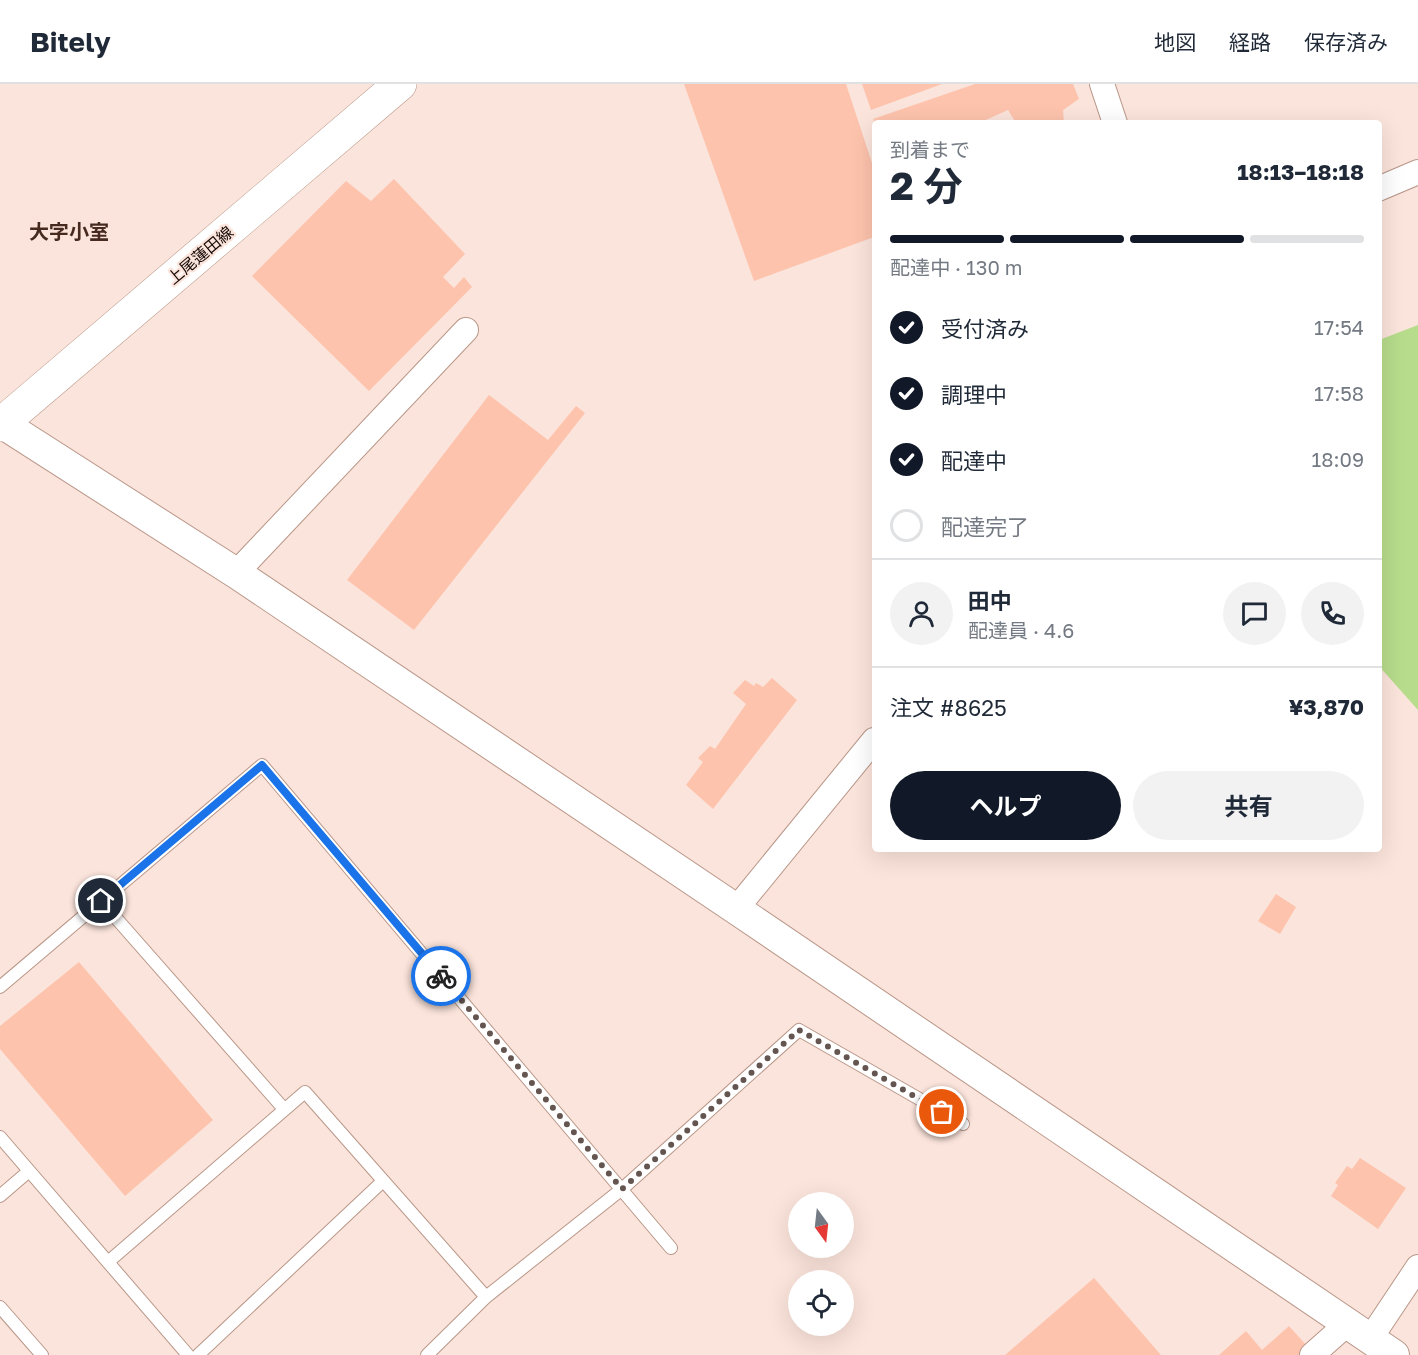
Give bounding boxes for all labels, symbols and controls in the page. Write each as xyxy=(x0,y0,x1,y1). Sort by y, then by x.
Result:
text: Bitely xyxy=(30,25,111,58)
text: 地図 xyxy=(1154,29,1196,55)
text: 経路 xyxy=(1229,29,1271,55)
text: 保存済み xyxy=(1304,29,1388,55)
text: 到着まで xyxy=(890,137,970,161)
text: 18:13–18:18 xyxy=(1237,158,1364,185)
text: 2 分 xyxy=(890,162,963,209)
district label: 大字小室 xyxy=(29,219,109,243)
street label: 上尾蓮田線 xyxy=(163,222,237,288)
text: 配達中 · 130 m xyxy=(890,255,1023,279)
icon: check xyxy=(890,311,923,344)
text: 受付済み xyxy=(941,315,1029,342)
text: 17:54 xyxy=(1314,315,1364,339)
icon: check xyxy=(890,377,923,410)
text: 調理中 xyxy=(941,381,1007,408)
text: 17:58 xyxy=(1314,381,1364,405)
icon: check xyxy=(890,443,923,476)
text: 配達中 xyxy=(941,447,1007,474)
text: 18:09 xyxy=(1312,447,1364,471)
text: 配達完了 xyxy=(941,513,1029,540)
button: person xyxy=(890,582,953,645)
button: chat xyxy=(1223,582,1286,645)
button: phone xyxy=(1301,582,1364,645)
text: 田中 xyxy=(968,587,1012,614)
text: 配達員 · 4.6 xyxy=(968,618,1074,642)
text: ¥3,870 xyxy=(1289,693,1364,720)
text: 注文 #8625 xyxy=(890,694,1007,721)
button: ヘルプ xyxy=(890,771,1121,840)
button: 共有 xyxy=(1133,771,1364,840)
pin xyxy=(75,875,126,926)
icon: home xyxy=(84,884,117,917)
courier xyxy=(411,946,471,1006)
icon: bike xyxy=(425,960,458,993)
pin xyxy=(916,1086,967,1137)
icon: bag xyxy=(925,1095,958,1128)
north arrow xyxy=(788,1192,854,1258)
map controls xyxy=(788,1192,854,1336)
button: locate xyxy=(788,1270,854,1336)

